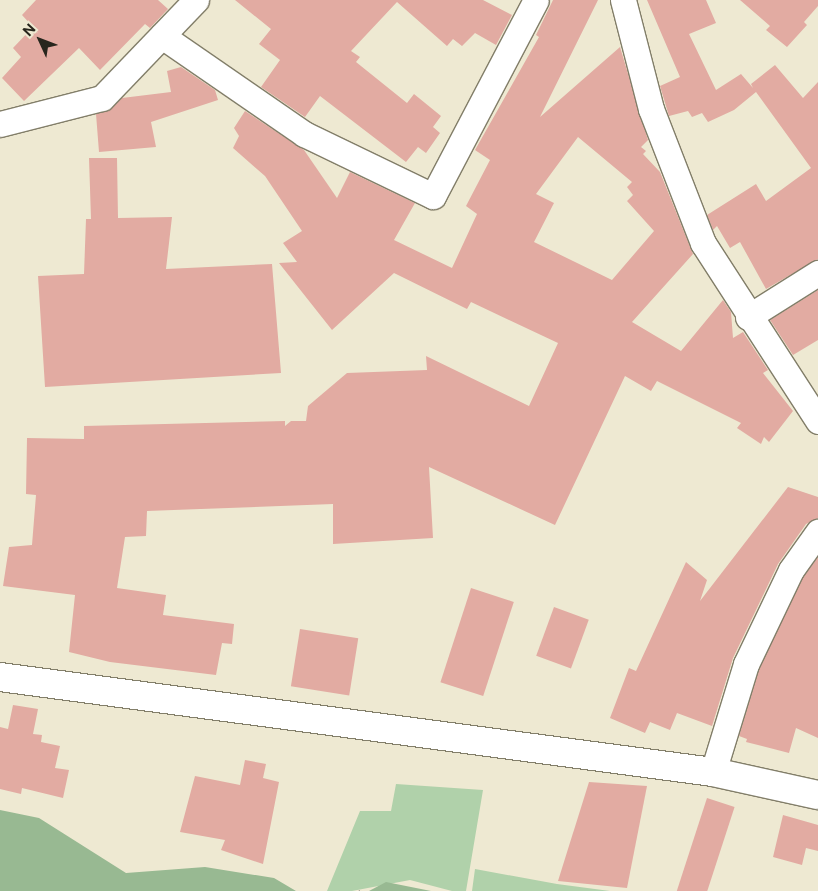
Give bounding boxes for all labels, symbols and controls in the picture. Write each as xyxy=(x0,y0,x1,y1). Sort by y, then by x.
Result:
north arrow xyxy=(15,15,65,65)
text: N xyxy=(19,20,39,39)

